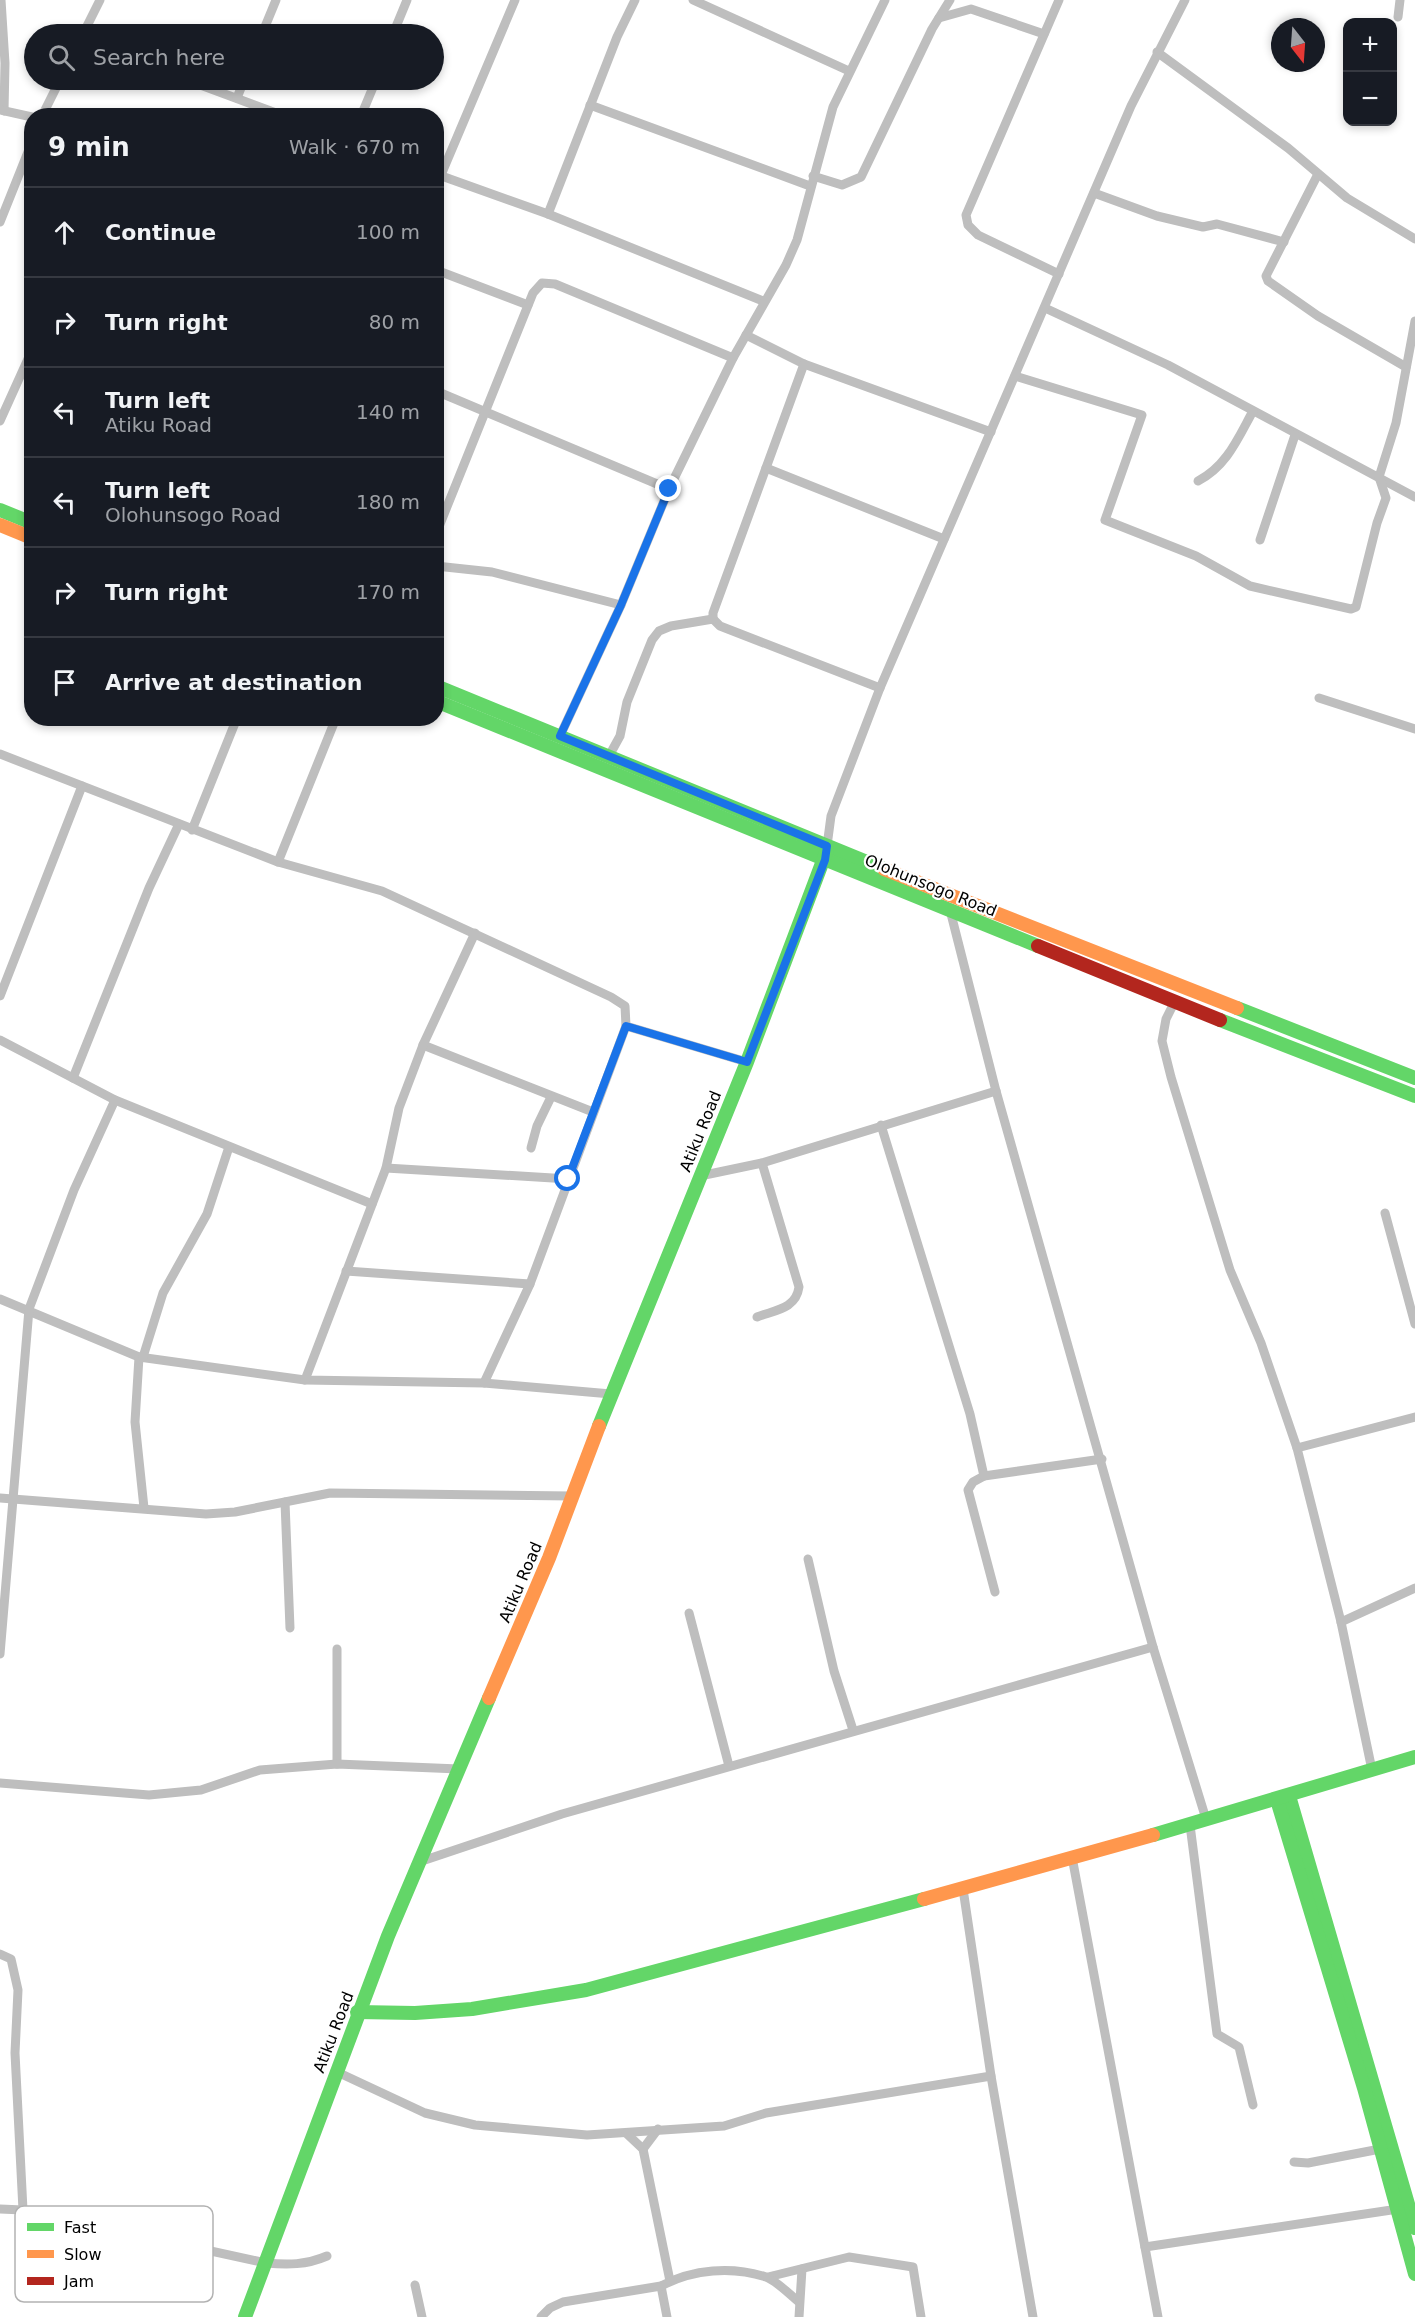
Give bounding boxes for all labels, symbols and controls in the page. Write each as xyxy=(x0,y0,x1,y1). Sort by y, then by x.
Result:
north arrow xyxy=(1271,18,1325,72)
map controls xyxy=(1343,18,1397,126)
button: + xyxy=(1343,18,1397,72)
search box xyxy=(24,24,444,90)
icon: search xyxy=(45,41,78,74)
text: Search here xyxy=(93,45,225,70)
button: − xyxy=(1343,72,1397,126)
text: 9 min xyxy=(48,132,130,162)
text: Walk · 670 m xyxy=(289,135,420,159)
icon: ahead xyxy=(48,216,81,249)
text: Continue xyxy=(105,220,216,245)
text: 100 m xyxy=(356,220,420,244)
icon: right xyxy=(48,306,81,339)
text: Turn right xyxy=(105,310,228,335)
text: 80 m xyxy=(369,310,420,334)
text: Turn left xyxy=(105,388,210,413)
icon: left xyxy=(48,396,81,429)
text: 140 m xyxy=(356,400,420,424)
text: Atiku Road xyxy=(105,413,212,437)
route end xyxy=(655,475,681,501)
text: Turn left xyxy=(105,478,210,503)
icon: left xyxy=(48,486,81,519)
text: 180 m xyxy=(356,490,420,514)
text: Olohunsogo Road xyxy=(105,503,281,527)
icon: right xyxy=(48,576,81,609)
text: Turn right xyxy=(105,580,228,605)
text: 170 m xyxy=(356,580,420,604)
icon: arrive xyxy=(48,666,81,699)
text: Arrive at destination xyxy=(105,670,362,695)
street label: Olohunsogo Road xyxy=(862,850,1000,921)
street label: Atiku Road xyxy=(676,1088,725,1174)
route start xyxy=(554,1165,580,1191)
street label: Atiku Road xyxy=(495,1539,546,1625)
street label: Atiku Road xyxy=(309,1989,358,2076)
legend xyxy=(15,2206,213,2302)
text: Fast xyxy=(64,2218,96,2237)
text: Slow xyxy=(64,2245,101,2264)
text: Jam xyxy=(63,2272,94,2291)

